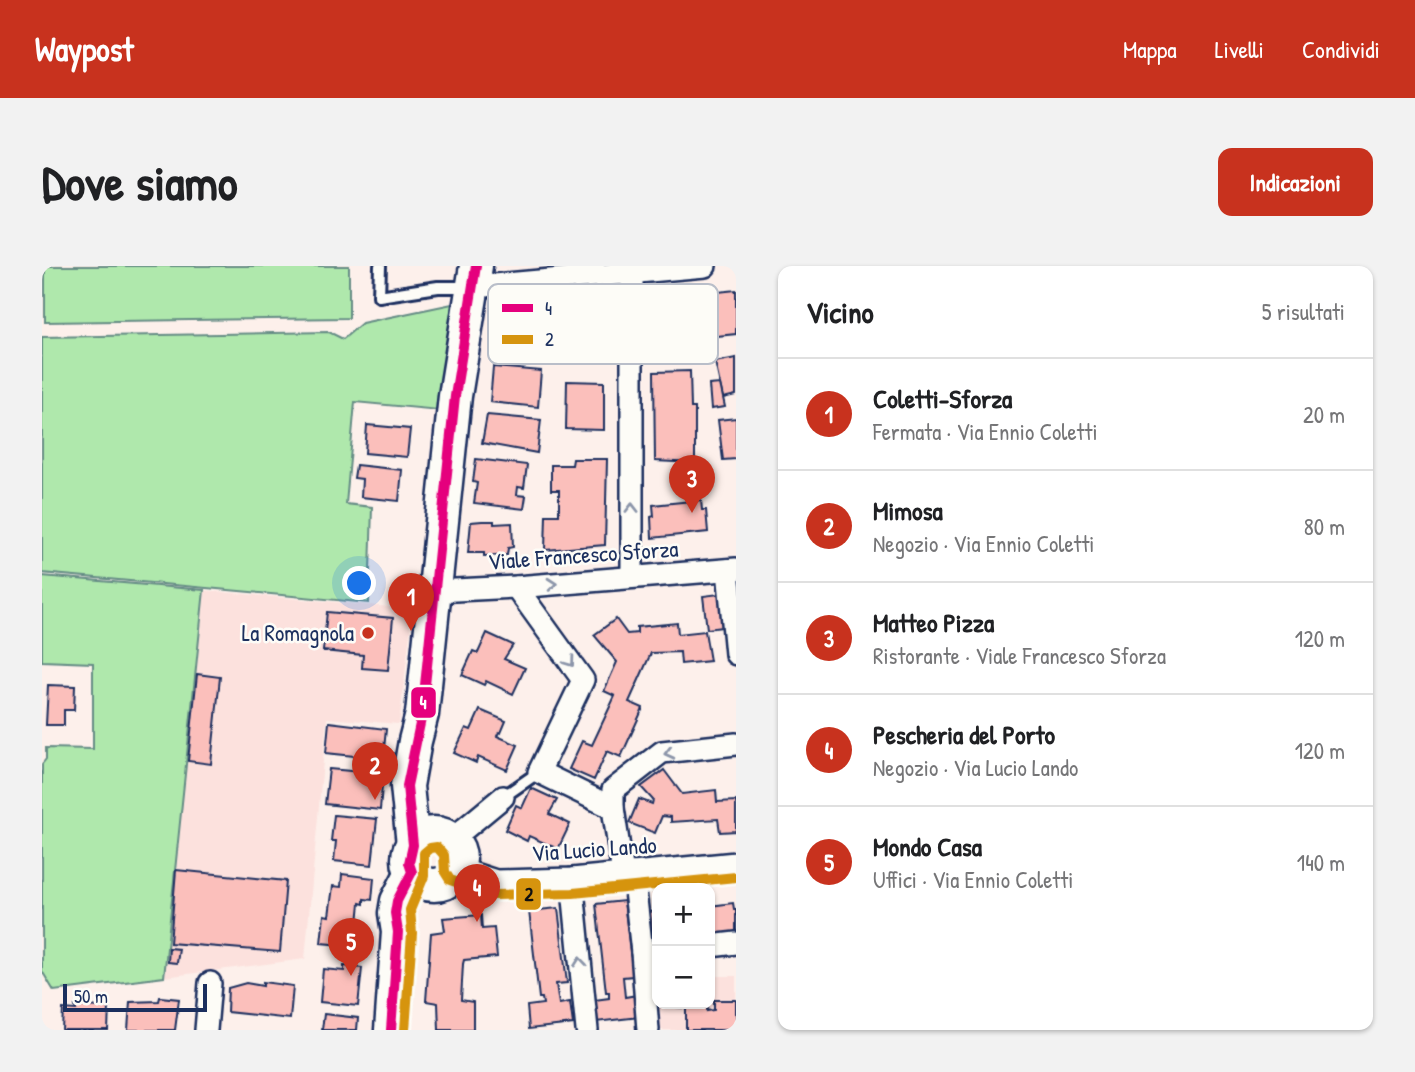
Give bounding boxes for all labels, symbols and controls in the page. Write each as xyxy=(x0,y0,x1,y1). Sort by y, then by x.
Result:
text: Waypost xyxy=(35,27,134,71)
text: Mappa xyxy=(1123,33,1177,65)
text: Livelli xyxy=(1215,33,1264,65)
text: Condividi xyxy=(1302,33,1380,65)
button: Indicazioni xyxy=(1218,148,1373,216)
text: Dove siamo xyxy=(42,149,238,215)
legend xyxy=(488,284,718,364)
text: Vicino xyxy=(806,292,874,332)
text: 4 xyxy=(545,295,552,321)
text: 5 risultati xyxy=(1262,296,1345,327)
text: 2 xyxy=(545,326,554,352)
text: Coletti-Sforza xyxy=(873,381,1012,416)
text: 1 xyxy=(825,399,833,430)
text: 20 m xyxy=(1303,399,1345,430)
text: Fermata · Via Ennio Coletti xyxy=(873,416,1098,447)
pin: 3 xyxy=(669,455,715,513)
text: Mimosa xyxy=(873,493,943,528)
one-way arrow xyxy=(624,502,640,513)
text: 2 xyxy=(824,511,834,542)
text: 80 m xyxy=(1304,511,1345,542)
text: Negozio · Via Ennio Coletti xyxy=(873,528,1095,559)
street label: Viale Francesco Sforza xyxy=(487,532,679,577)
your location xyxy=(342,566,376,600)
pin: 1 xyxy=(388,573,434,631)
one-way arrow xyxy=(546,577,557,592)
text: Matteo Pizza xyxy=(873,605,994,640)
place label: La Romagnola xyxy=(242,617,354,648)
text: 3 xyxy=(824,623,834,654)
text: 120 m xyxy=(1295,623,1345,654)
marker: La Romagnola xyxy=(360,625,376,641)
text: Ristorante · Viale Francesco Sforza xyxy=(873,640,1166,671)
one-way arrow xyxy=(562,654,574,667)
line badge: 4 xyxy=(410,686,437,719)
text: 4 xyxy=(419,689,427,715)
text: Pescheria del Porto xyxy=(873,717,1055,752)
text: 4 xyxy=(825,735,833,766)
text: 120 m xyxy=(1295,735,1345,766)
pin: 2 xyxy=(352,742,398,800)
one-way arrow xyxy=(663,745,675,759)
text: Negozio · Via Lucio Lando xyxy=(873,752,1078,783)
street label: Via Lucio Lando xyxy=(531,829,657,868)
text: Mondo Casa xyxy=(873,829,982,864)
text: 5 xyxy=(824,847,834,878)
text: 140 m xyxy=(1297,847,1345,878)
pin: 4 xyxy=(454,864,500,922)
text: Uffici · Via Ennio Coletti xyxy=(873,864,1073,895)
line badge: 2 xyxy=(515,877,542,911)
text: 2 xyxy=(525,881,534,907)
map controls xyxy=(652,883,715,1009)
button: + xyxy=(652,883,715,946)
pin: 5 xyxy=(328,918,374,976)
button: − xyxy=(652,946,715,1009)
one-way arrow xyxy=(573,956,588,967)
scale bar xyxy=(63,981,206,1013)
text: 50 m xyxy=(74,983,108,1009)

